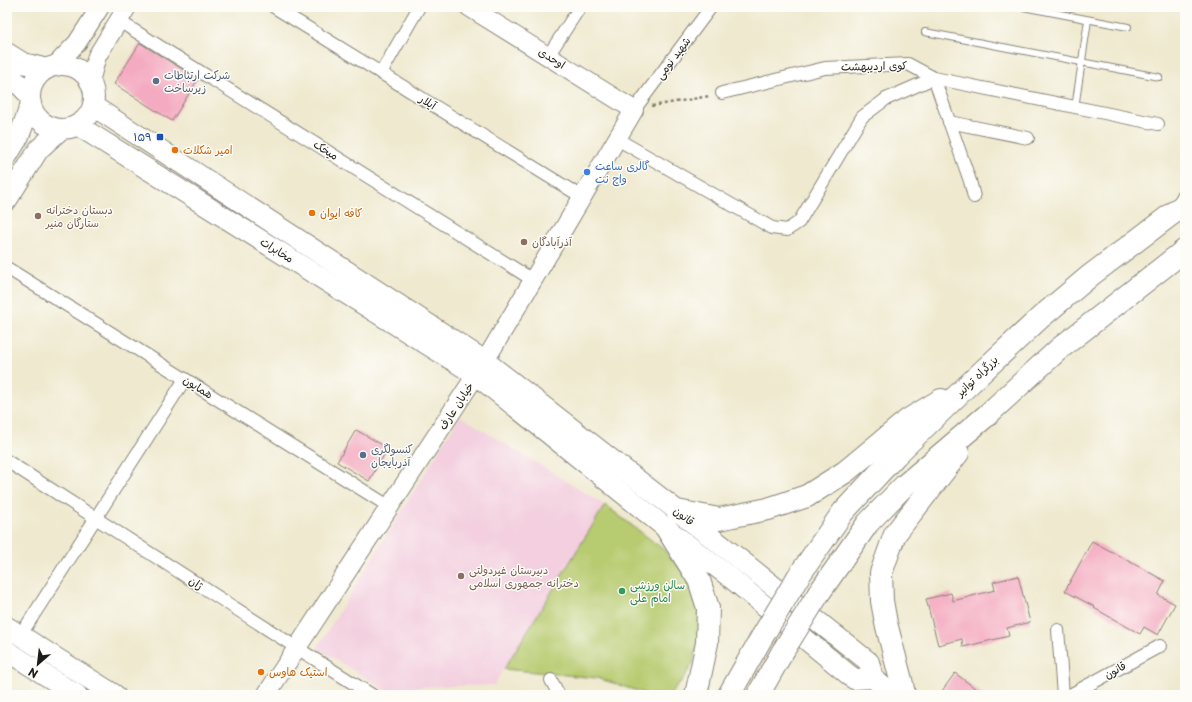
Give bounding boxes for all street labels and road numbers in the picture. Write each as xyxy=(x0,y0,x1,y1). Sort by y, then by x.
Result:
street label: شهید نومی xyxy=(651,33,694,83)
street label: اوحدی xyxy=(535,43,569,73)
street label: کوی اردیبهشت xyxy=(841,56,907,75)
street label: آیلار xyxy=(416,89,441,114)
street label: میخک xyxy=(310,135,342,164)
street label: مخابرات xyxy=(257,233,297,267)
street label: بزرگراه توانیر xyxy=(951,351,1002,401)
street label: همایون xyxy=(180,371,217,402)
street label: خیابان عارف xyxy=(434,379,477,433)
street label: قانون xyxy=(670,502,699,529)
street label: ژان xyxy=(186,572,207,594)
street label: قانون xyxy=(1101,657,1129,683)

